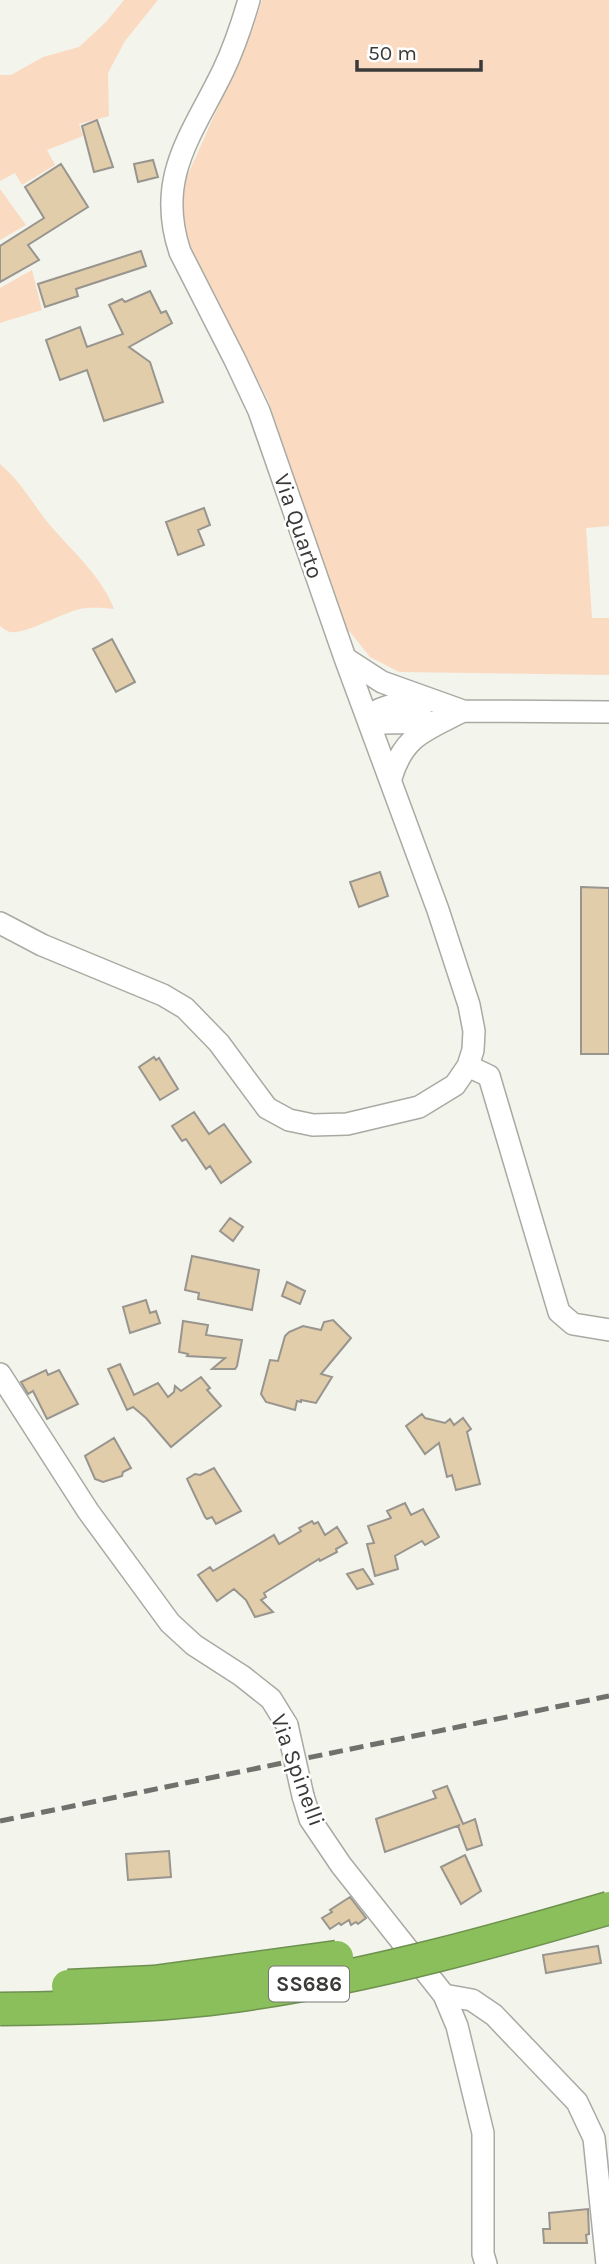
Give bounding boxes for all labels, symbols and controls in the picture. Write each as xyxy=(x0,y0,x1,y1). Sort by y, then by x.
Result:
scale bar xyxy=(357,28,481,72)
text: 50 m xyxy=(368,41,417,65)
street label: Via Quarto xyxy=(268,470,329,582)
street label: Via Spinelli xyxy=(265,1710,330,1830)
road number: SS686 xyxy=(269,1966,349,2002)

